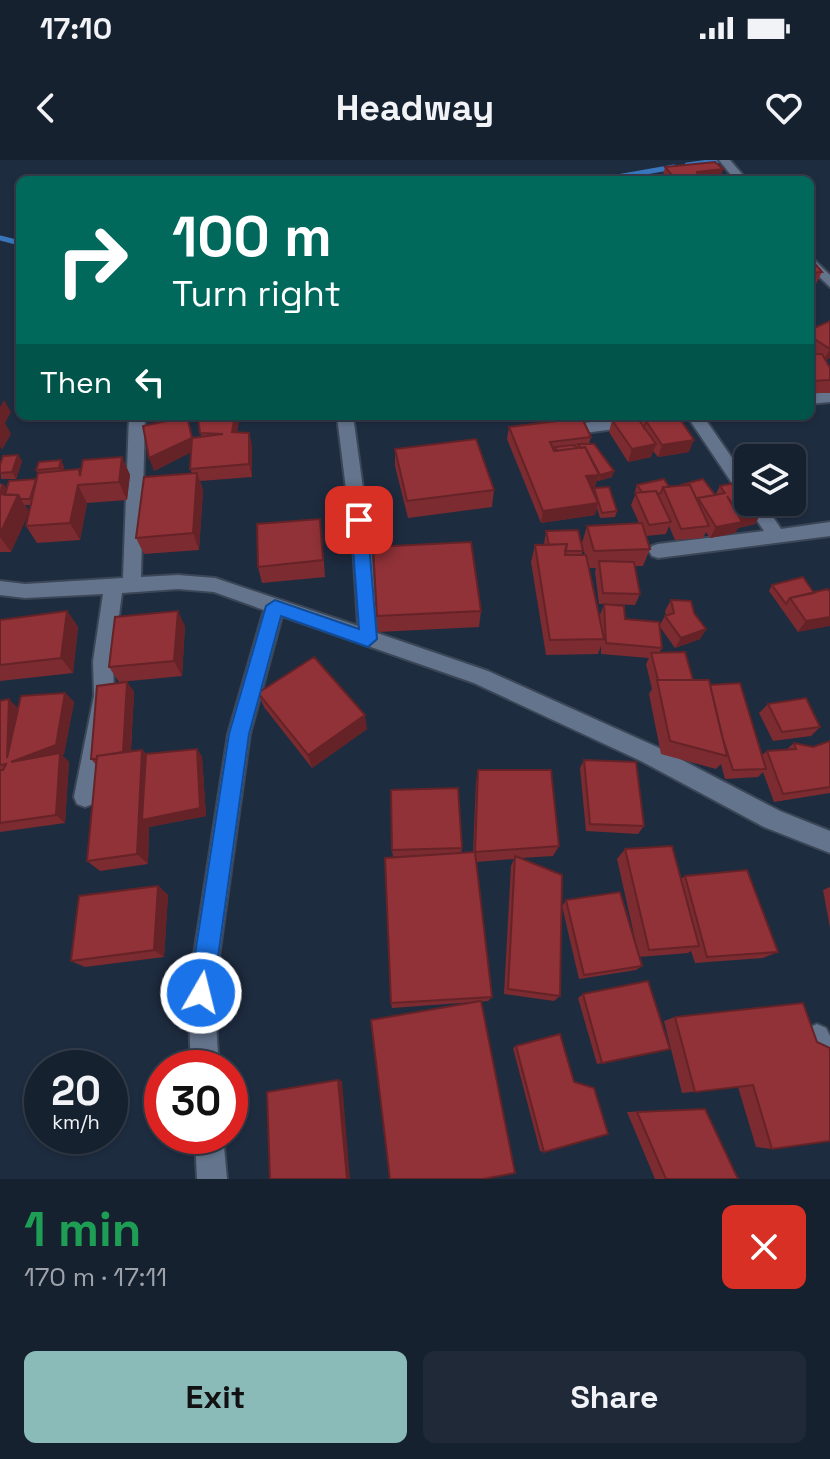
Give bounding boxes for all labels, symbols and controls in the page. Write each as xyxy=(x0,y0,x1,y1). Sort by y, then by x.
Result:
text: 17:10 xyxy=(40,9,112,48)
text: Headway xyxy=(336,85,494,131)
icon: back xyxy=(24,86,68,130)
icon: heart xyxy=(762,86,806,130)
text: 100 m xyxy=(172,201,332,272)
icon: right xyxy=(40,208,144,312)
text: Turn right xyxy=(172,271,341,317)
icon: left xyxy=(128,360,172,404)
text: Then xyxy=(40,363,112,402)
map controls xyxy=(734,444,806,516)
button: layers xyxy=(734,444,806,516)
pin xyxy=(325,486,393,554)
icon: arrive xyxy=(337,498,381,542)
position arrow xyxy=(159,951,243,1035)
speed limit sign: 30 xyxy=(144,1050,248,1154)
text: 20 xyxy=(51,1066,101,1117)
text: km/h xyxy=(52,1109,100,1135)
text: 1 min xyxy=(24,1199,141,1260)
button: close xyxy=(722,1205,806,1289)
text: 170 m · 17:11 xyxy=(24,1260,167,1294)
button: Exit xyxy=(24,1351,407,1443)
button: Share xyxy=(423,1351,806,1443)

